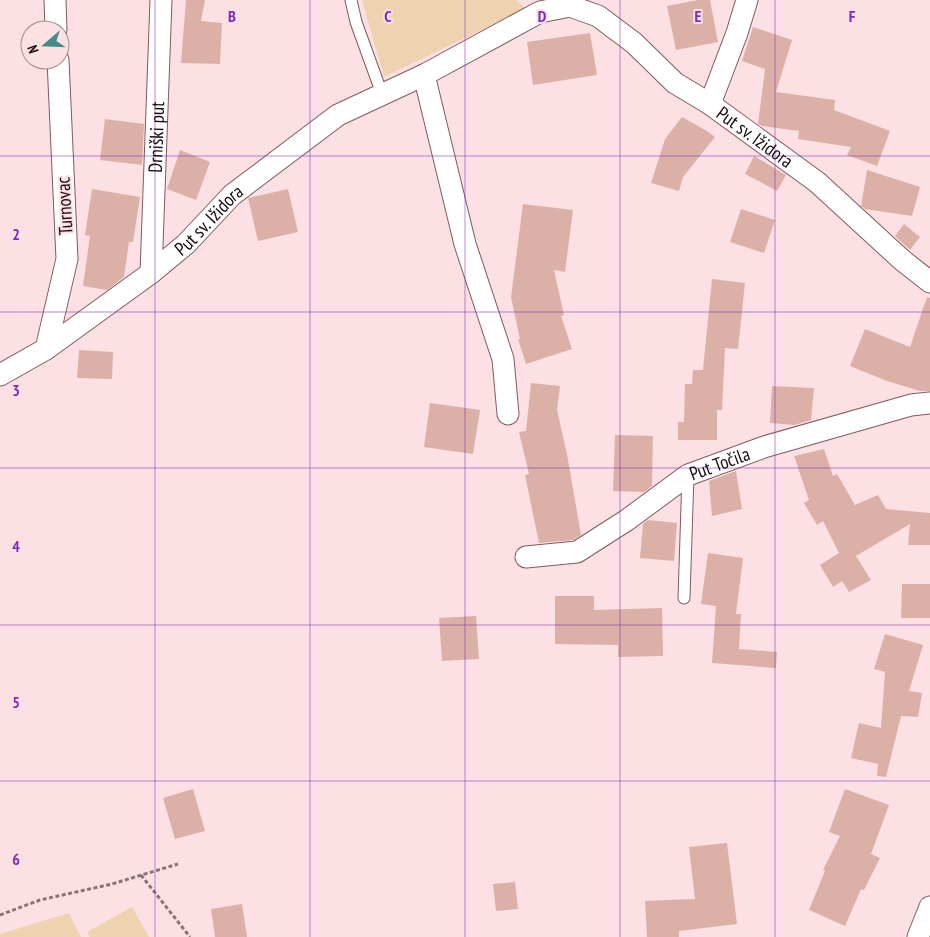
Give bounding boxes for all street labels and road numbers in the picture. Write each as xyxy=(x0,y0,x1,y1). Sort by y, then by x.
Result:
street label: Drniški put xyxy=(143,100,169,173)
street label: Put sv. Ižidora xyxy=(712,101,798,173)
street label: Turnovac xyxy=(50,176,78,236)
street label: Put sv. Ižidora xyxy=(169,179,248,261)
street label: Put Točila xyxy=(686,441,753,486)

